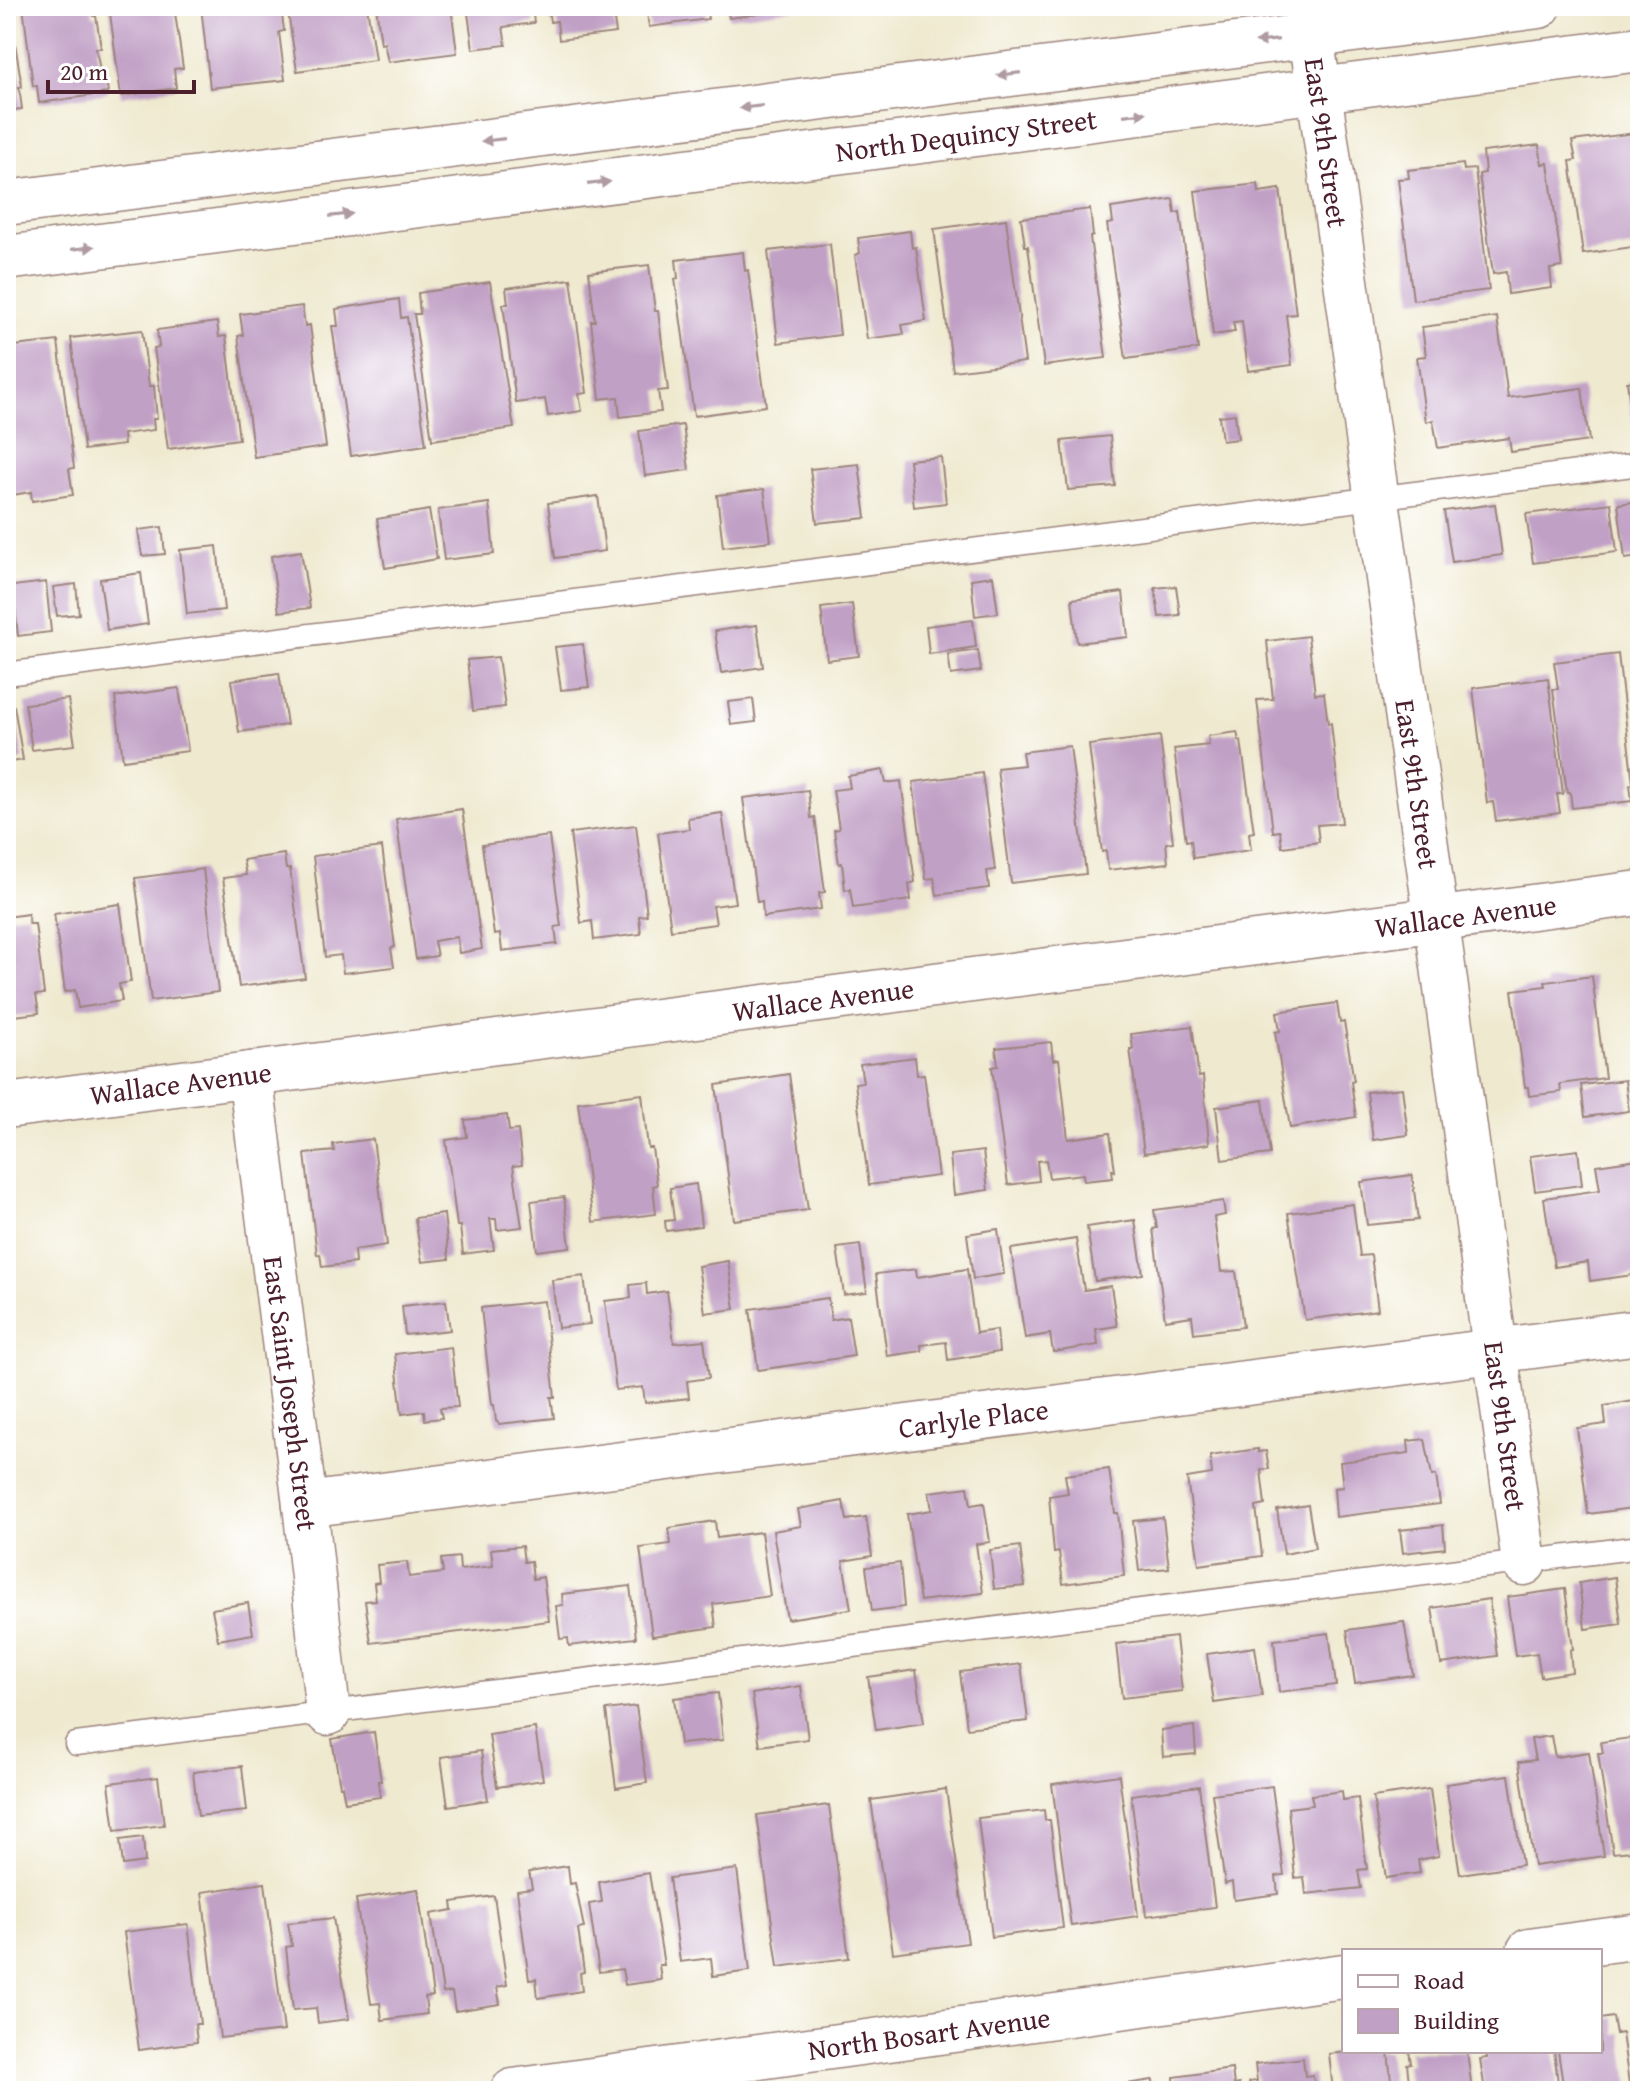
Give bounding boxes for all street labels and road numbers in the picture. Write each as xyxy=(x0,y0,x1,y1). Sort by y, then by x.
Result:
street label: East 9th Street xyxy=(1295,55,1359,230)
street label: North Dequincy Street xyxy=(833,98,1099,172)
street label: East 9th Street xyxy=(1385,697,1450,872)
street label: Wallace Avenue xyxy=(1372,883,1559,947)
street label: Wallace Avenue xyxy=(730,967,916,1031)
street label: Wallace Avenue xyxy=(87,1051,274,1115)
street label: East Saint Joseph Street xyxy=(253,1254,329,1533)
street label: East 9th Street xyxy=(1474,1339,1538,1514)
street label: Carlyle Place xyxy=(896,1388,1051,1448)
street label: North Bosart Avenue xyxy=(805,1996,1053,2070)

